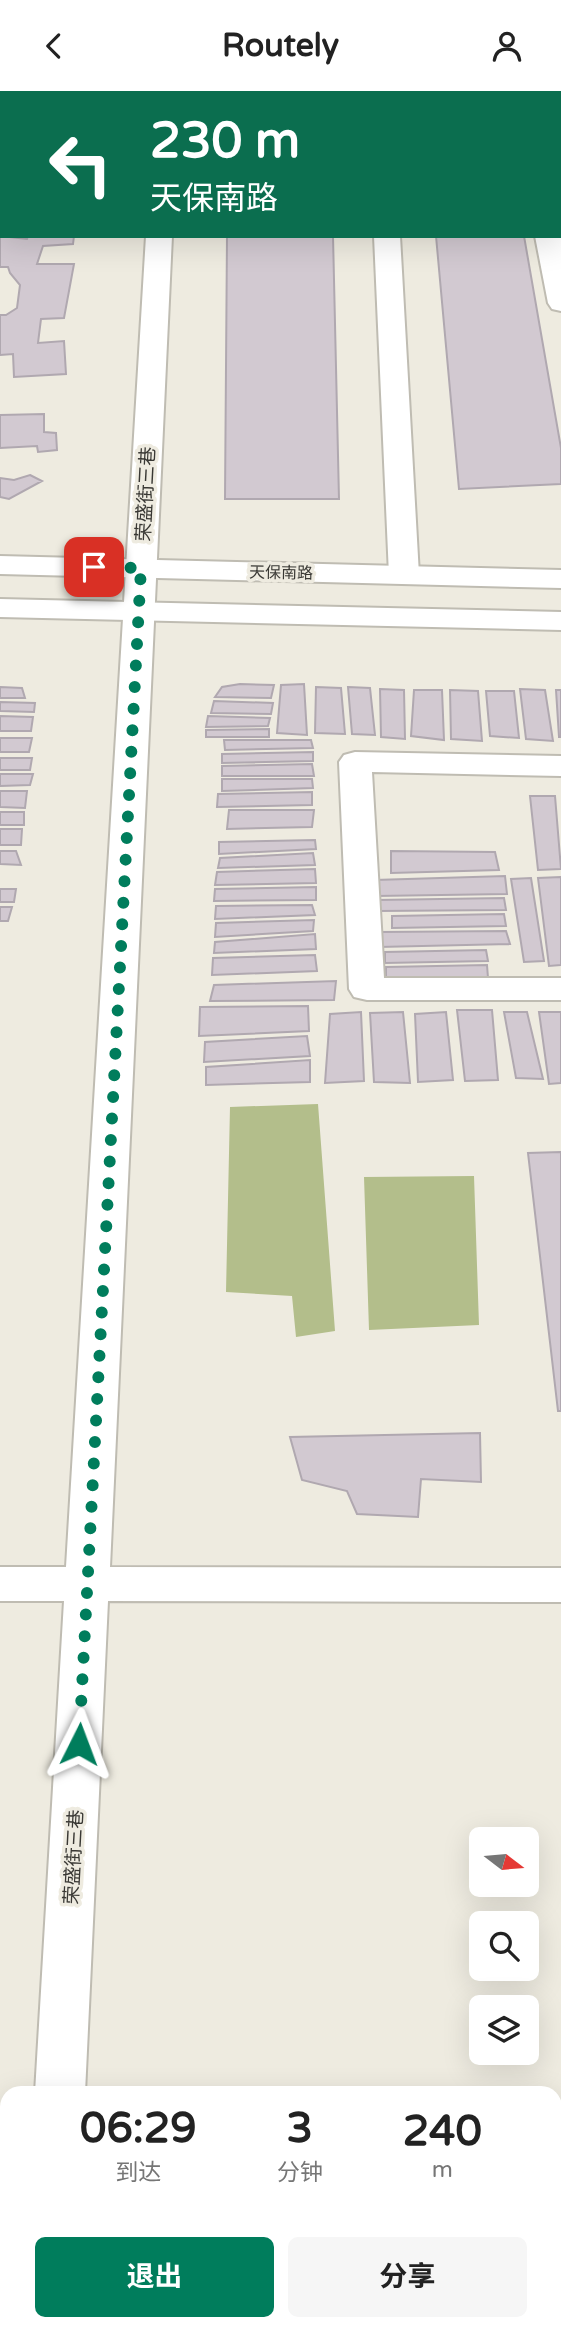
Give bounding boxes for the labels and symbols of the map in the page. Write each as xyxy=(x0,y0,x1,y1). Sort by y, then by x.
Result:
street label: 荣盛街三巷 xyxy=(133,446,159,542)
pin xyxy=(64,537,124,597)
street label: 天保南路 xyxy=(249,562,313,584)
position arrow xyxy=(42,1707,116,1781)
street label: 荣盛街三巷 xyxy=(61,1809,87,1905)
north arrow xyxy=(469,1827,539,1897)

